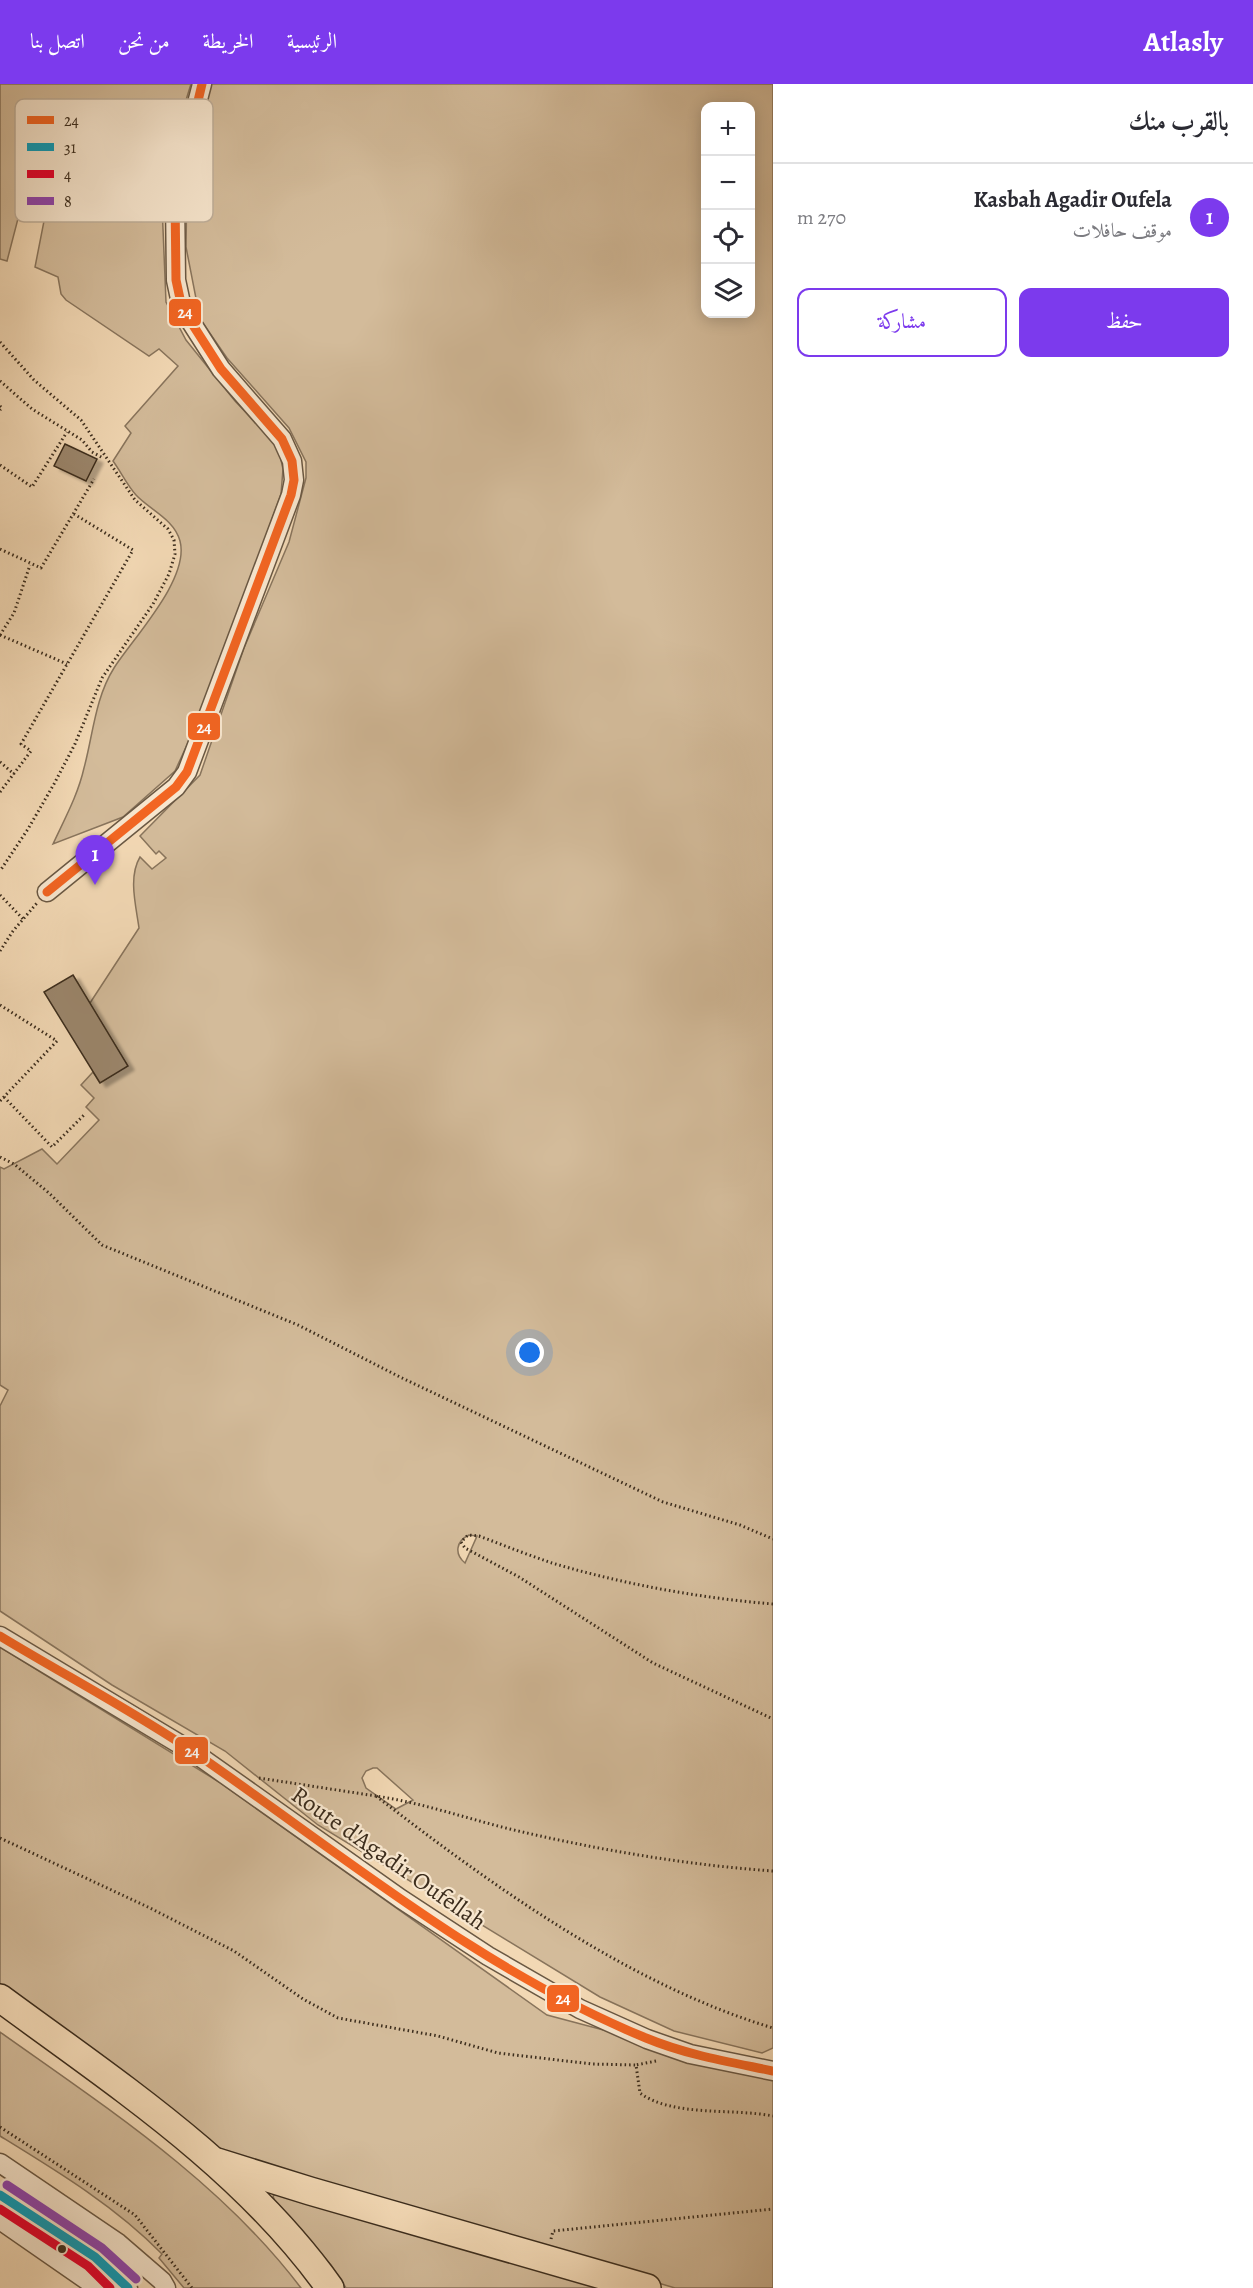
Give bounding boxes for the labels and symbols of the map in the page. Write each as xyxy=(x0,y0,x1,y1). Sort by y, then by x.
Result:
legend xyxy=(15,99,213,222)
text: 24 xyxy=(64,110,79,132)
text: 31 xyxy=(64,137,77,159)
text: 4 xyxy=(64,164,71,186)
text: 8 xyxy=(64,191,72,213)
line badge: 24 xyxy=(168,298,202,327)
text: 24 xyxy=(177,302,193,324)
line badge: 24 xyxy=(187,712,221,741)
text: 24 xyxy=(196,717,212,739)
pin: 1 xyxy=(76,836,115,885)
your location xyxy=(515,1338,544,1367)
line badge: 24 xyxy=(174,1736,209,1765)
text: 24 xyxy=(184,1741,200,1763)
street label: Route d'Agadir Oufellah xyxy=(285,1779,493,1937)
line badge: 24 xyxy=(546,1984,580,2013)
text: 24 xyxy=(555,1988,571,2010)
unlabelled marker xyxy=(56,2243,68,2255)

